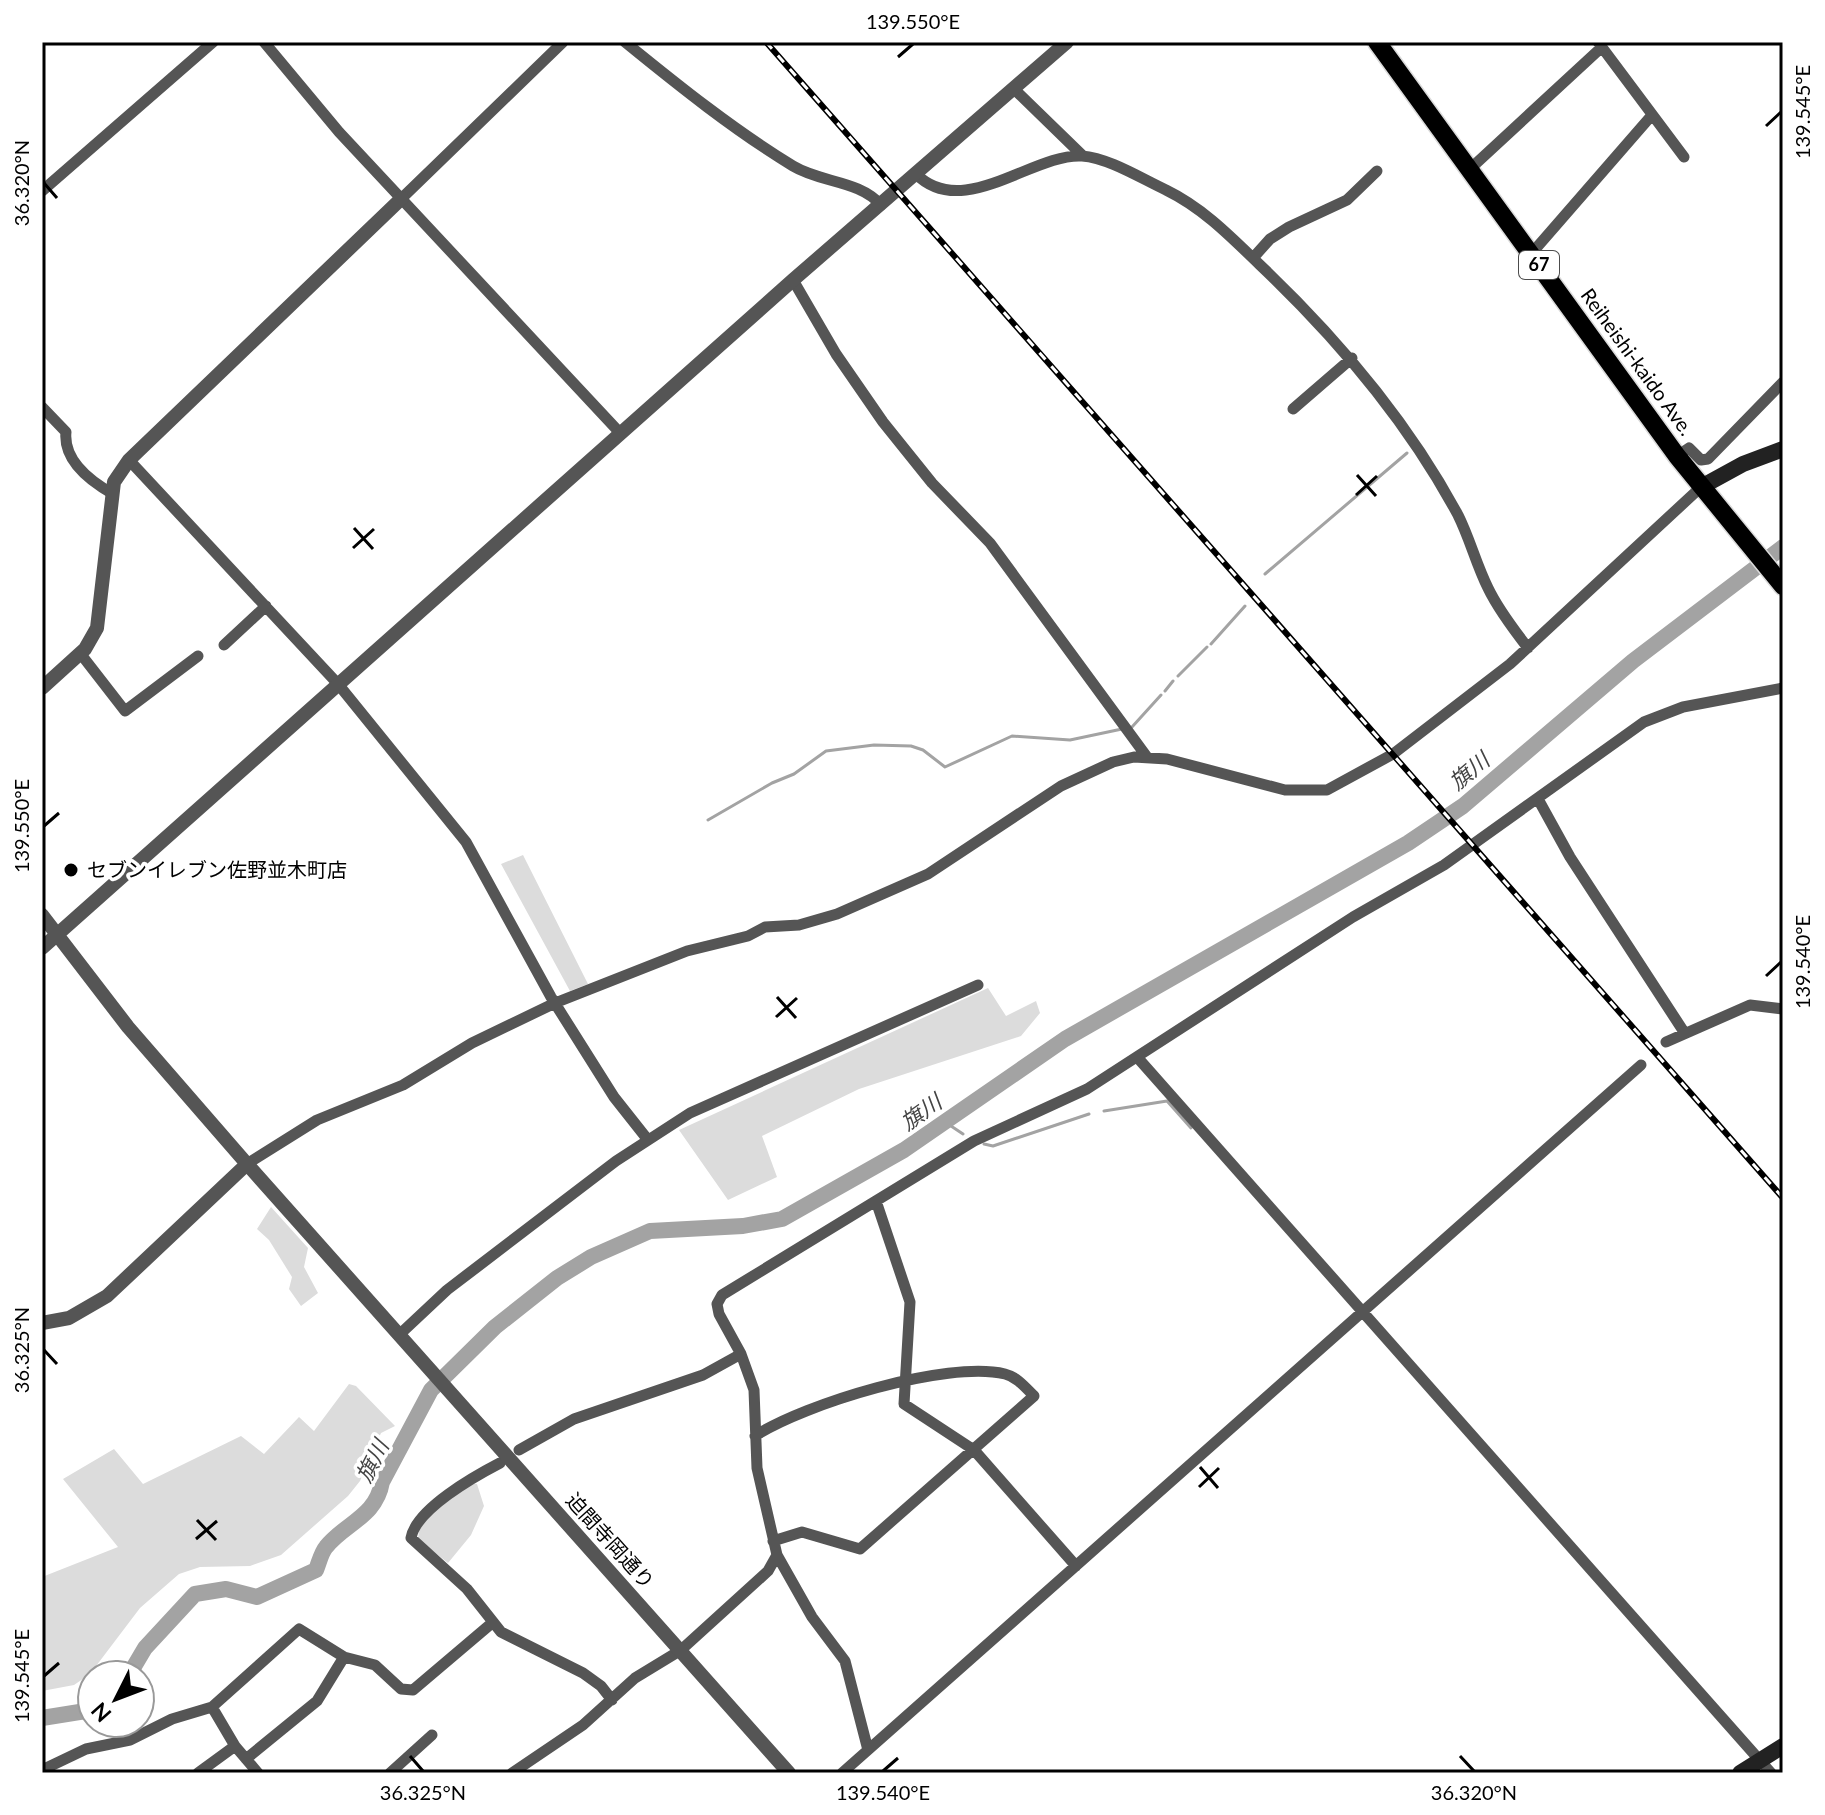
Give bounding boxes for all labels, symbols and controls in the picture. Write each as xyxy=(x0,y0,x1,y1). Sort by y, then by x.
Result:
text: 139.550°E xyxy=(866,9,960,33)
text: 139.545°E xyxy=(1790,65,1814,159)
text: 36.320°N xyxy=(9,140,33,226)
road number: 67 xyxy=(1519,251,1559,279)
street label: Reiheishi-kaido Ave. xyxy=(1576,283,1699,440)
water label: 旗川 xyxy=(1443,745,1496,795)
text: 139.550°E xyxy=(9,779,33,873)
place label: セブンイレブン佐野並木町店 xyxy=(87,857,347,881)
marker: セブンイレブン佐野並木町店 xyxy=(62,861,80,879)
text: 139.540°E xyxy=(1790,915,1814,1009)
water label: 旗川 xyxy=(895,1087,948,1135)
text: 36.325°N xyxy=(9,1307,33,1393)
water label: 旗川 xyxy=(350,1433,394,1487)
street label: 迫間寺岡通り xyxy=(562,1488,660,1593)
text: 139.545°E xyxy=(9,1629,33,1723)
north arrow xyxy=(76,1659,156,1739)
text: N xyxy=(85,1697,116,1728)
text: 36.325°N xyxy=(380,1780,466,1804)
text: 139.540°E xyxy=(836,1780,930,1804)
text: 36.320°N xyxy=(1431,1780,1517,1804)

